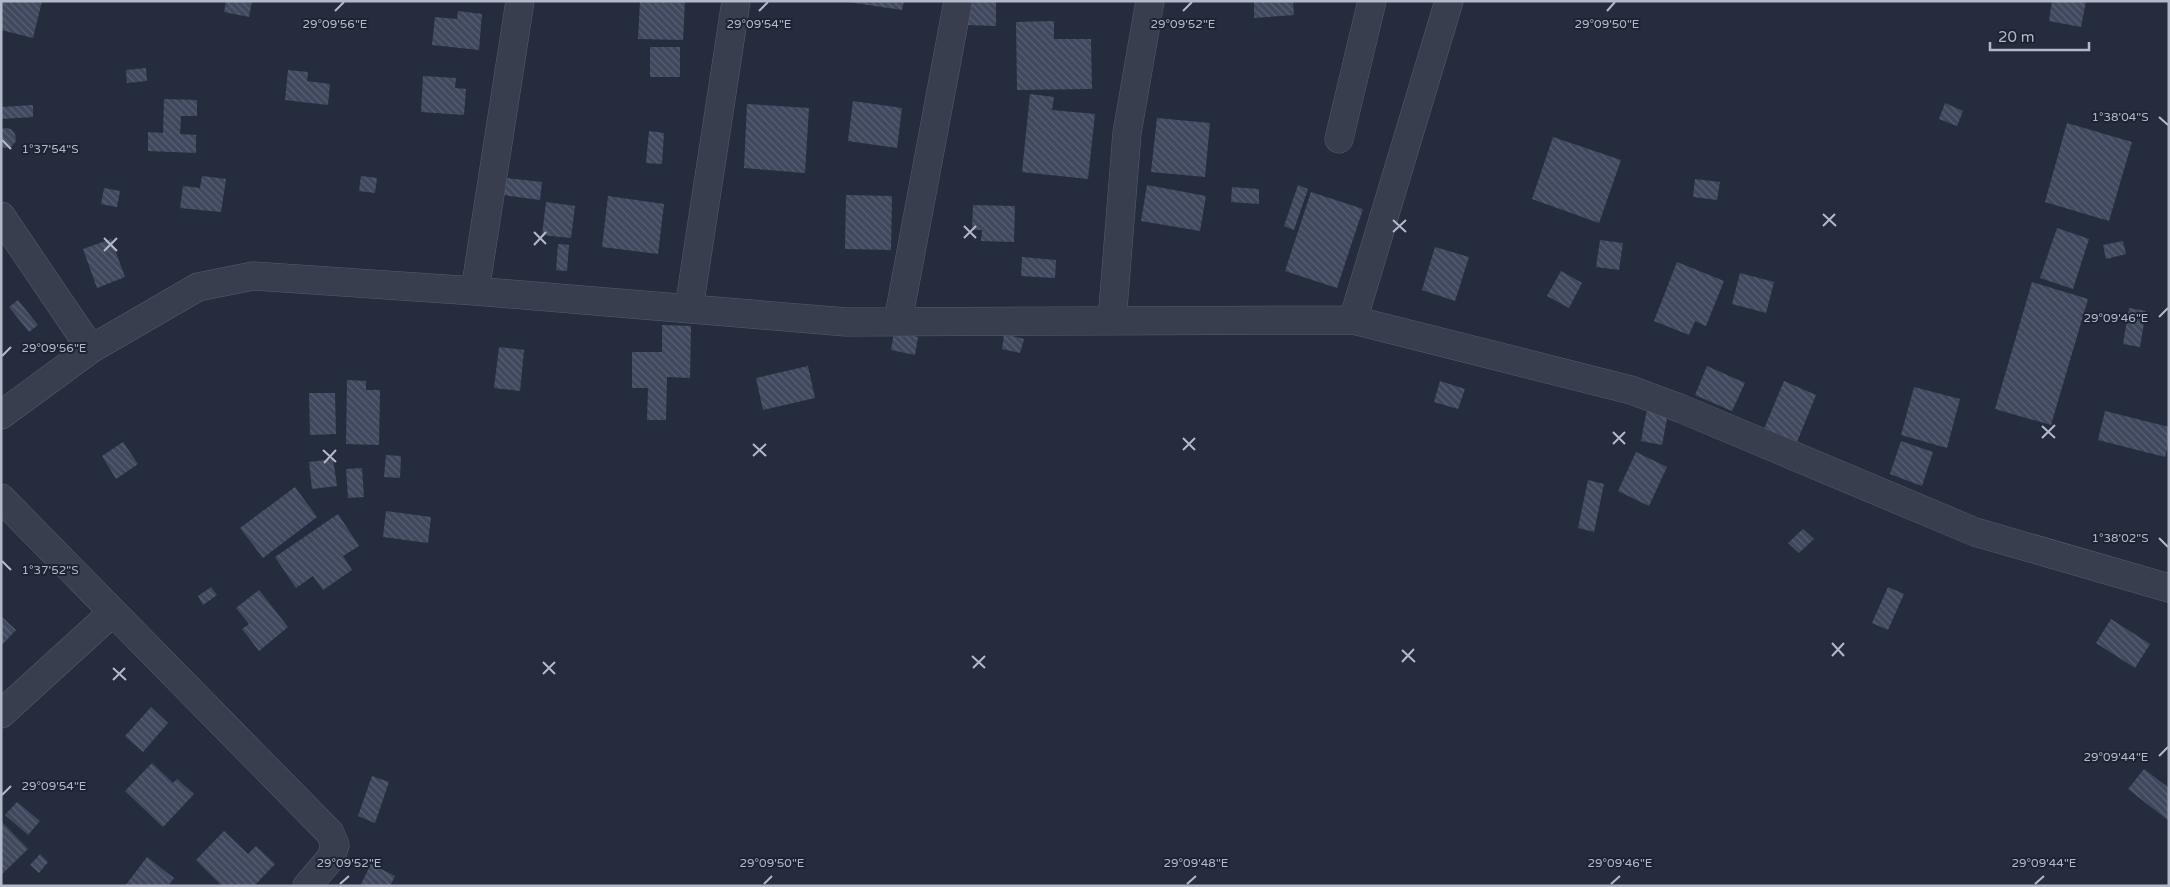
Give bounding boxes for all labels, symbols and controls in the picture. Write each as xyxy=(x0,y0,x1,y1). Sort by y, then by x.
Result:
text: 29°09'56"E xyxy=(302,17,368,31)
text: 29°09'54"E xyxy=(726,17,792,31)
text: 29°09'52"E xyxy=(1150,17,1216,31)
text: 29°09'50"E xyxy=(1574,17,1640,31)
scale bar xyxy=(1990,20,2089,52)
text: 20 m xyxy=(1998,28,2035,46)
text: 1°38'04"S xyxy=(2091,110,2149,124)
text: 1°37'54"S xyxy=(21,142,79,156)
text: 29°09'46"E xyxy=(2083,311,2149,325)
text: 29°09'56"E xyxy=(21,341,87,355)
text: 1°38'02"S xyxy=(2091,531,2149,545)
text: 1°37'52"S xyxy=(21,563,79,577)
text: 29°09'44"E xyxy=(2083,750,2149,764)
text: 29°09'54"E xyxy=(21,779,87,793)
text: 29°09'52"E xyxy=(316,856,382,870)
text: 29°09'50"E xyxy=(739,856,805,870)
text: 29°09'48"E xyxy=(1163,856,1229,870)
text: 29°09'46"E xyxy=(1587,856,1653,870)
text: 29°09'44"E xyxy=(2011,856,2077,870)

